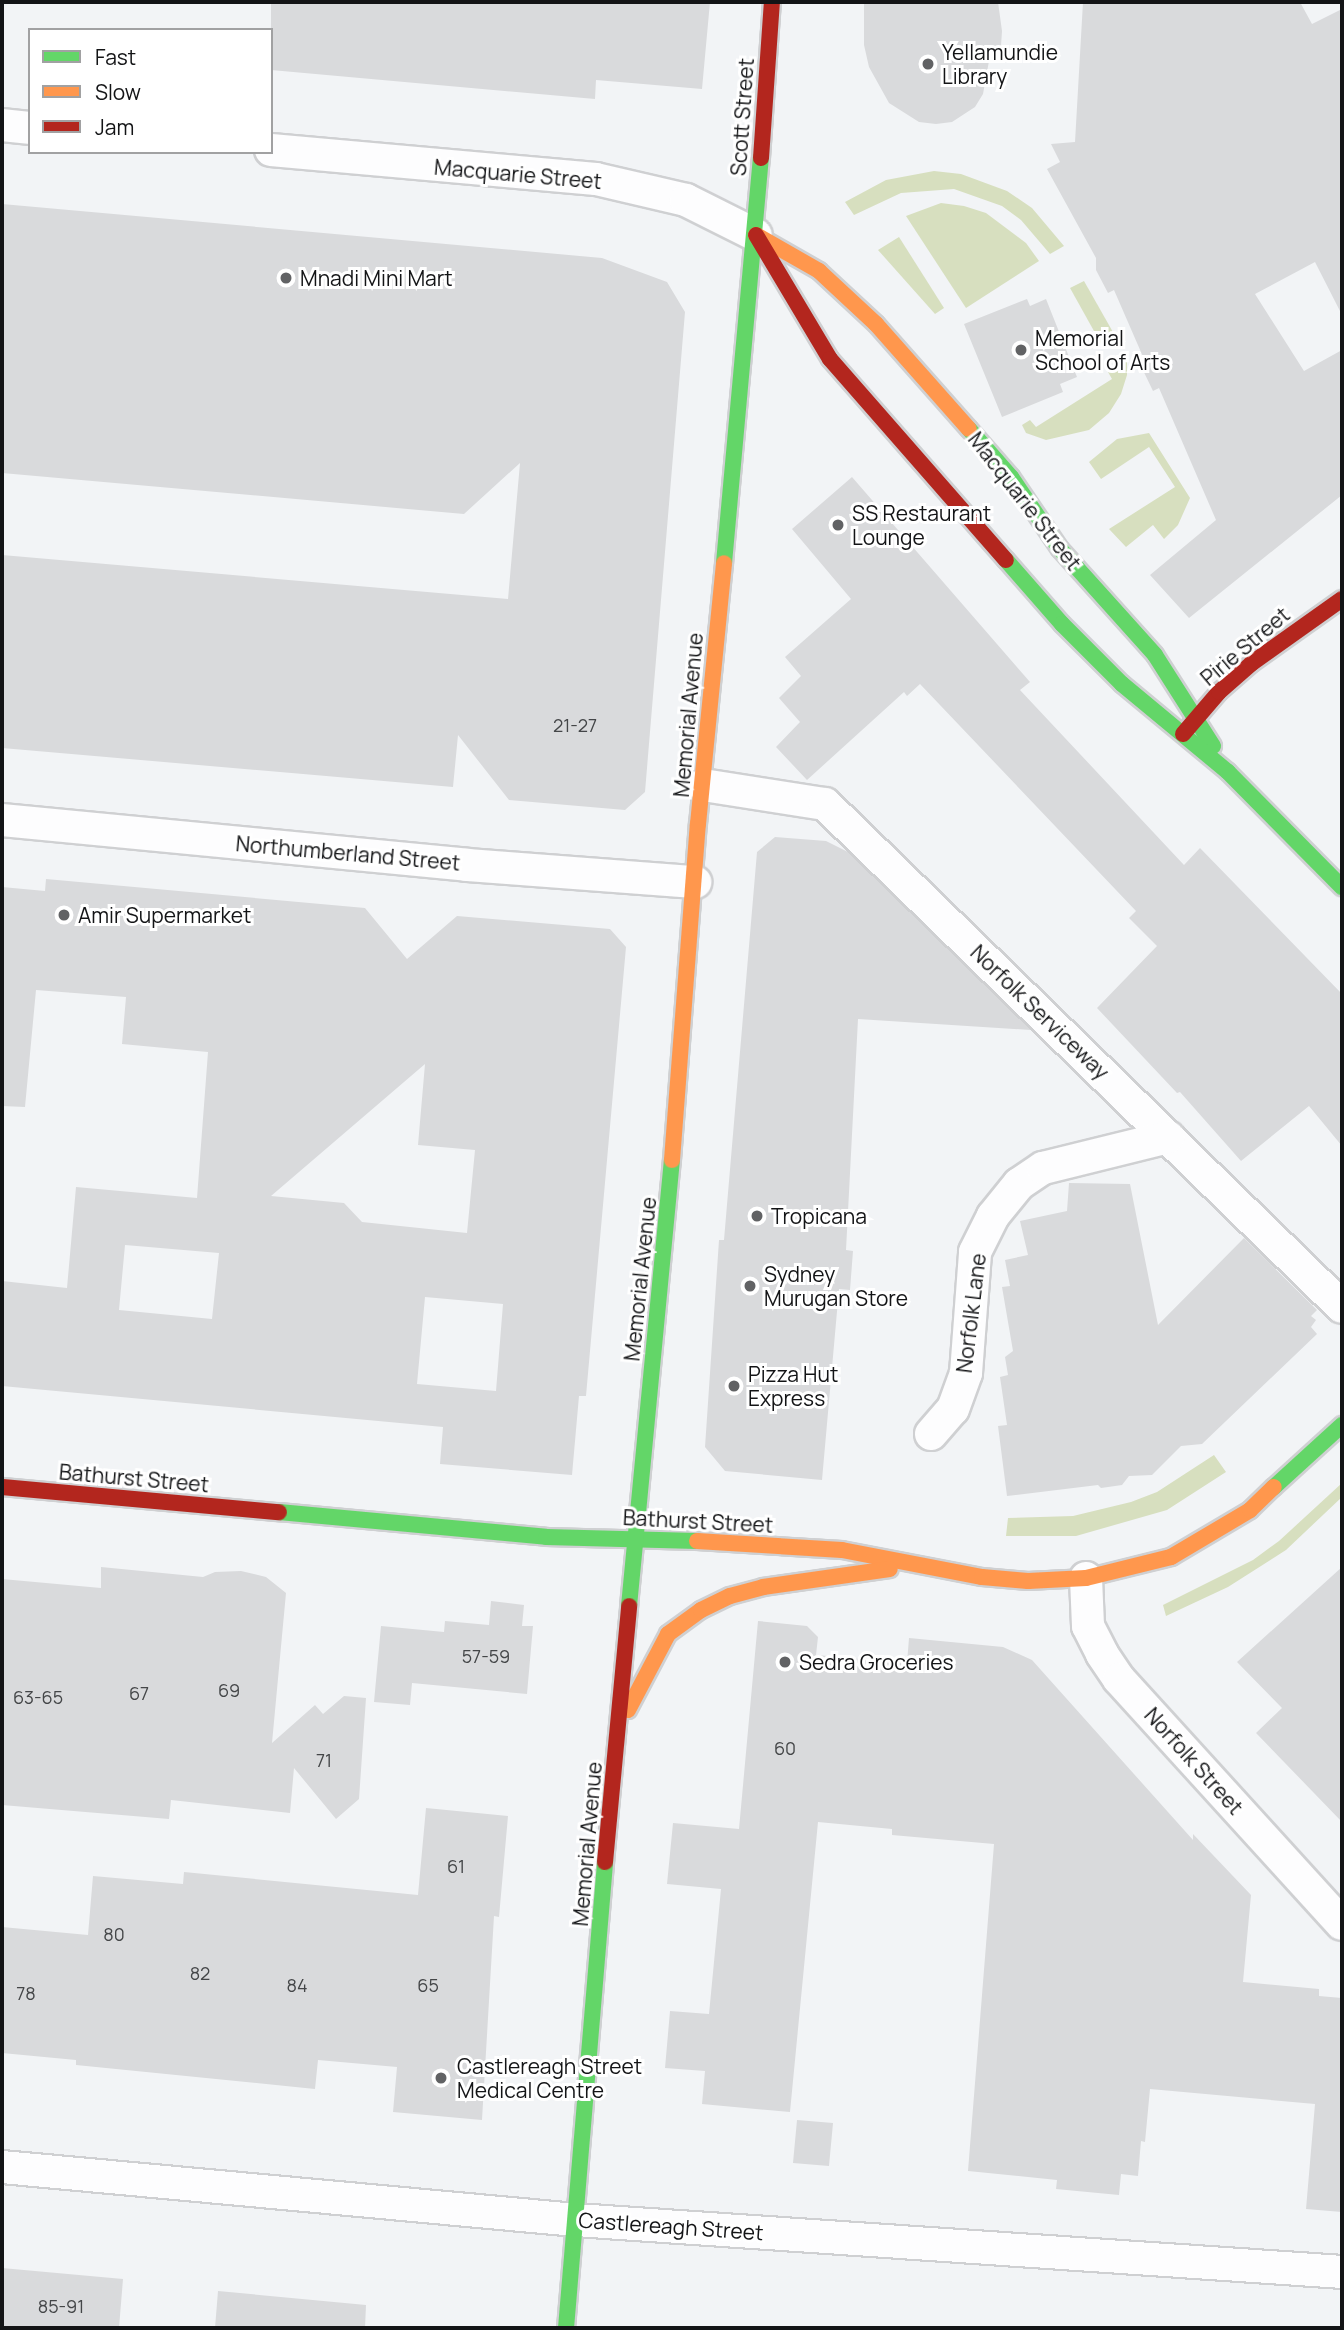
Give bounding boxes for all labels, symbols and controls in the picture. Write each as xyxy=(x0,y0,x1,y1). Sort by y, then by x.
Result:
legend xyxy=(28,28,273,154)
place label: Yellamundie Library xyxy=(942,39,1058,89)
text: Fast xyxy=(95,43,136,71)
marker: Yellamundie Library xyxy=(920,56,936,72)
street label: Scott Street xyxy=(725,57,759,177)
text: Slow xyxy=(95,78,141,106)
text: Jam xyxy=(95,113,134,141)
street label: Macquarie Street xyxy=(433,154,603,194)
place label: Mnadi Mini Mart xyxy=(300,265,453,291)
marker: Mnadi Mini Mart xyxy=(278,270,294,286)
place label: Memorial School of Arts xyxy=(1035,325,1170,375)
marker: Memorial School of Arts xyxy=(1013,342,1029,358)
street label: Macquarie Street xyxy=(963,427,1087,575)
place label: SS Restaurant Lounge xyxy=(852,500,991,550)
marker: SS Restaurant Lounge xyxy=(830,517,846,533)
street label: Pirie Street xyxy=(1195,602,1295,690)
street label: Memorial Avenue xyxy=(668,632,708,798)
house number: 21-27 xyxy=(553,714,597,736)
street label: Northumberland Street xyxy=(235,831,461,875)
place label: Amir Supermarket xyxy=(78,902,251,928)
marker: Amir Supermarket xyxy=(56,907,72,923)
street label: Norfolk Serviceway xyxy=(966,940,1114,1084)
street label: Memorial Avenue xyxy=(619,1196,661,1362)
place label: Tropicana xyxy=(771,1203,867,1229)
marker: Tropicana xyxy=(749,1208,765,1224)
street label: Norfolk Lane xyxy=(951,1252,991,1374)
place label: Sydney Murugan Store xyxy=(764,1261,908,1311)
marker: Sydney Murugan Store xyxy=(742,1278,758,1294)
place label: Pizza Hut Express xyxy=(748,1361,838,1411)
marker: Pizza Hut Express xyxy=(726,1378,742,1394)
street label: Bathurst Street xyxy=(58,1459,210,1497)
street label: Bathurst Street xyxy=(622,1504,774,1538)
house number: 57-59 xyxy=(462,1645,510,1667)
place label: Sedra Groceries xyxy=(799,1649,954,1675)
marker: Sedra Groceries xyxy=(777,1654,793,1670)
house number: 69 xyxy=(218,1679,240,1701)
house number: 67 xyxy=(129,1682,149,1704)
house number: 63-65 xyxy=(13,1686,63,1708)
street label: Norfolk Street xyxy=(1139,1702,1249,1820)
house number: 60 xyxy=(774,1737,796,1759)
house number: 71 xyxy=(316,1749,332,1771)
street label: Memorial Avenue xyxy=(567,1761,607,1927)
house number: 61 xyxy=(447,1855,465,1877)
house number: 80 xyxy=(103,1923,125,1945)
house number: 82 xyxy=(190,1962,210,1984)
house number: 84 xyxy=(286,1974,308,1996)
house number: 65 xyxy=(417,1974,439,1996)
house number: 78 xyxy=(16,1982,36,2004)
place label: Castlereagh Street Medical Centre xyxy=(457,2053,642,2103)
marker: Castlereagh Street Medical Centre xyxy=(431,2068,451,2088)
street label: Castlereagh Street xyxy=(578,2207,764,2245)
house number: 85-91 xyxy=(38,2295,84,2317)

